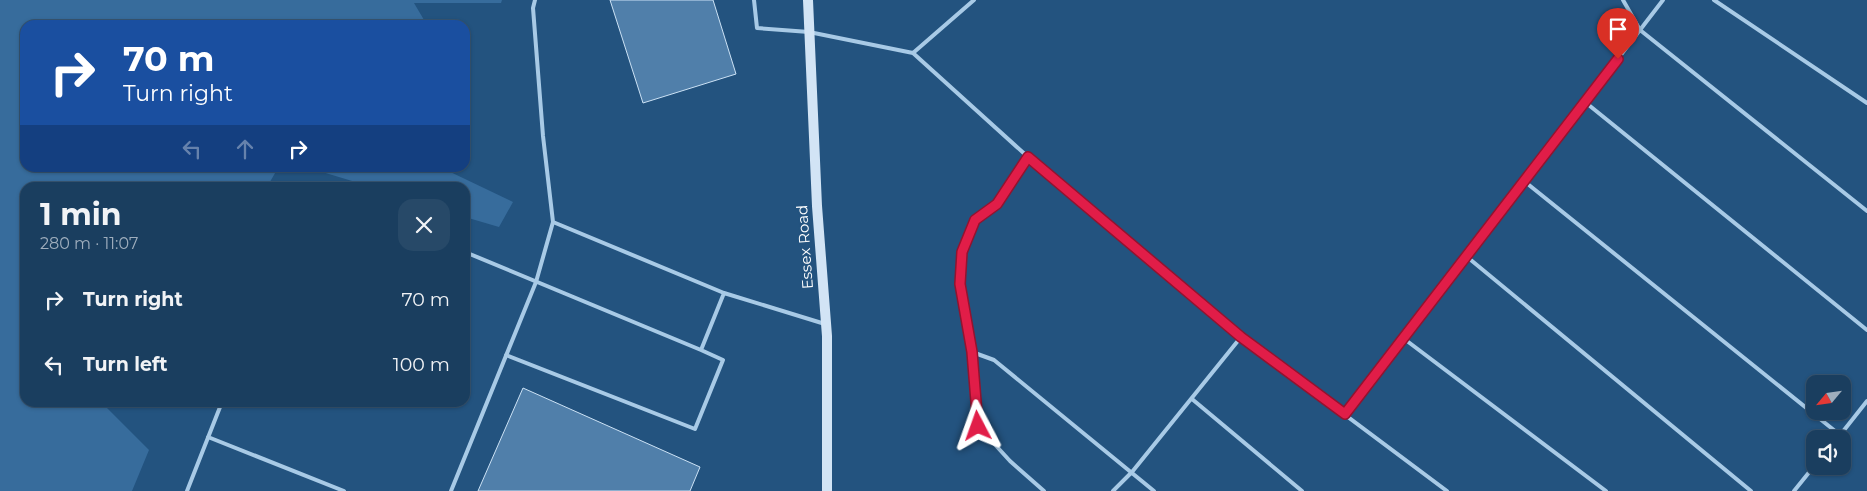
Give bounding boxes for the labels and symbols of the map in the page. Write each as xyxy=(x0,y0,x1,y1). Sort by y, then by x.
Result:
pin xyxy=(1597,8,1639,59)
street label: Essex Road xyxy=(792,204,817,290)
north arrow xyxy=(1806,375,1851,420)
position arrow xyxy=(951,399,1003,451)

